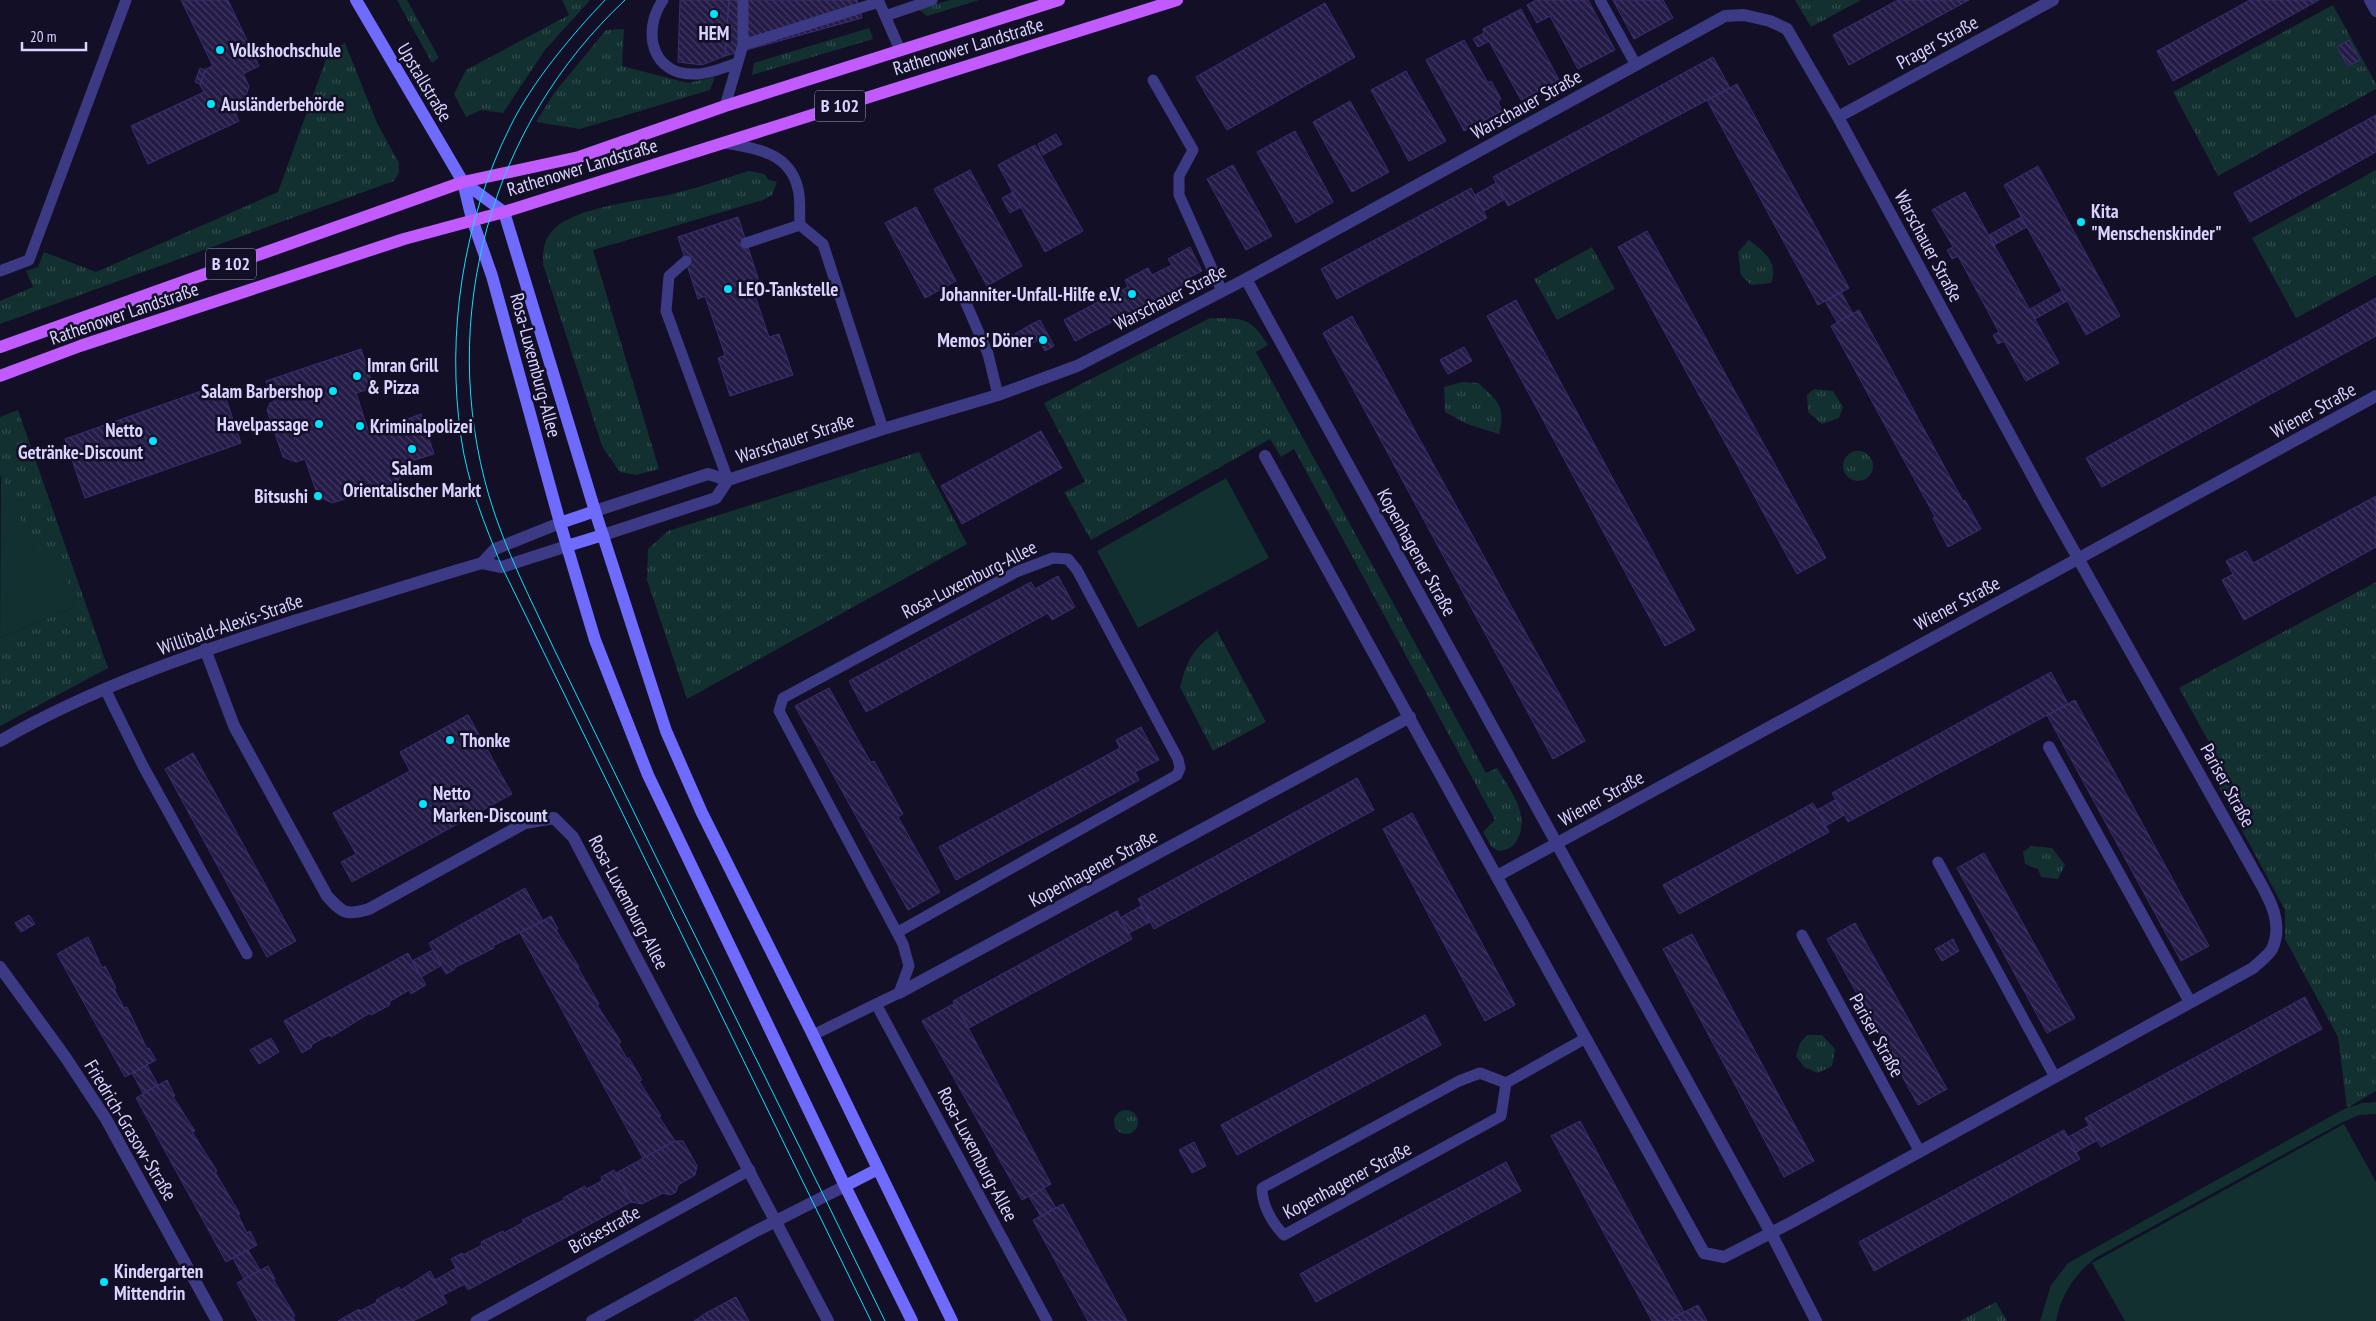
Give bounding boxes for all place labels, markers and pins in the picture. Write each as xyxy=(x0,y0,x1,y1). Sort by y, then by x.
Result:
marker: HEM xyxy=(708,8,720,20)
place label: HEM xyxy=(699,21,729,45)
place label: Volkshochschule xyxy=(229,38,341,62)
marker: Volkshochschule xyxy=(214,44,226,56)
place label: Ausländerbehörde xyxy=(220,92,344,116)
marker: Ausländerbehörde xyxy=(205,98,217,110)
place label: Kita "Menschenskinder" xyxy=(2091,199,2222,245)
marker: Kita "Menschenskinder" xyxy=(2075,216,2087,228)
place label: LEO-Tankstelle xyxy=(738,277,838,301)
place label: Johanniter-Unfall-Hilfe e.V. xyxy=(939,282,1122,306)
marker: LEO-Tankstelle xyxy=(722,283,734,295)
marker: Johanniter-Unfall-Hilfe e.V. xyxy=(1126,288,1138,300)
place label: Memos' Döner xyxy=(937,328,1033,352)
marker: Memos' Döner xyxy=(1037,334,1049,346)
place label: Imran Grill & Pizza xyxy=(367,353,439,399)
marker: Imran Grill & Pizza xyxy=(351,370,363,382)
place label: Salam Barbershop xyxy=(201,379,323,403)
marker: Salam Barbershop xyxy=(327,385,339,397)
place label: Havelpassage xyxy=(217,412,309,436)
place label: Kriminalpolizei xyxy=(370,414,473,438)
place label: Netto Getränke-Discount xyxy=(18,418,143,464)
marker: Havelpassage xyxy=(313,418,325,430)
marker: Kriminalpolizei xyxy=(354,420,366,432)
marker: Netto Getränke-Discount xyxy=(147,435,159,447)
marker: Salam Orientalischer Markt xyxy=(406,443,418,455)
place label: Salam Orientalischer Markt xyxy=(343,456,482,502)
place label: Bitsushi xyxy=(254,484,308,508)
marker: Bitsushi xyxy=(312,490,324,502)
place label: Thonke xyxy=(460,728,510,752)
marker: Thonke xyxy=(444,734,456,746)
place label: Netto Marken-Discount xyxy=(433,781,548,827)
marker: Netto Marken-Discount xyxy=(417,798,429,810)
place label: Kindergarten Mittendrin xyxy=(114,1259,203,1305)
marker: Kindergarten Mittendrin xyxy=(98,1276,110,1288)

